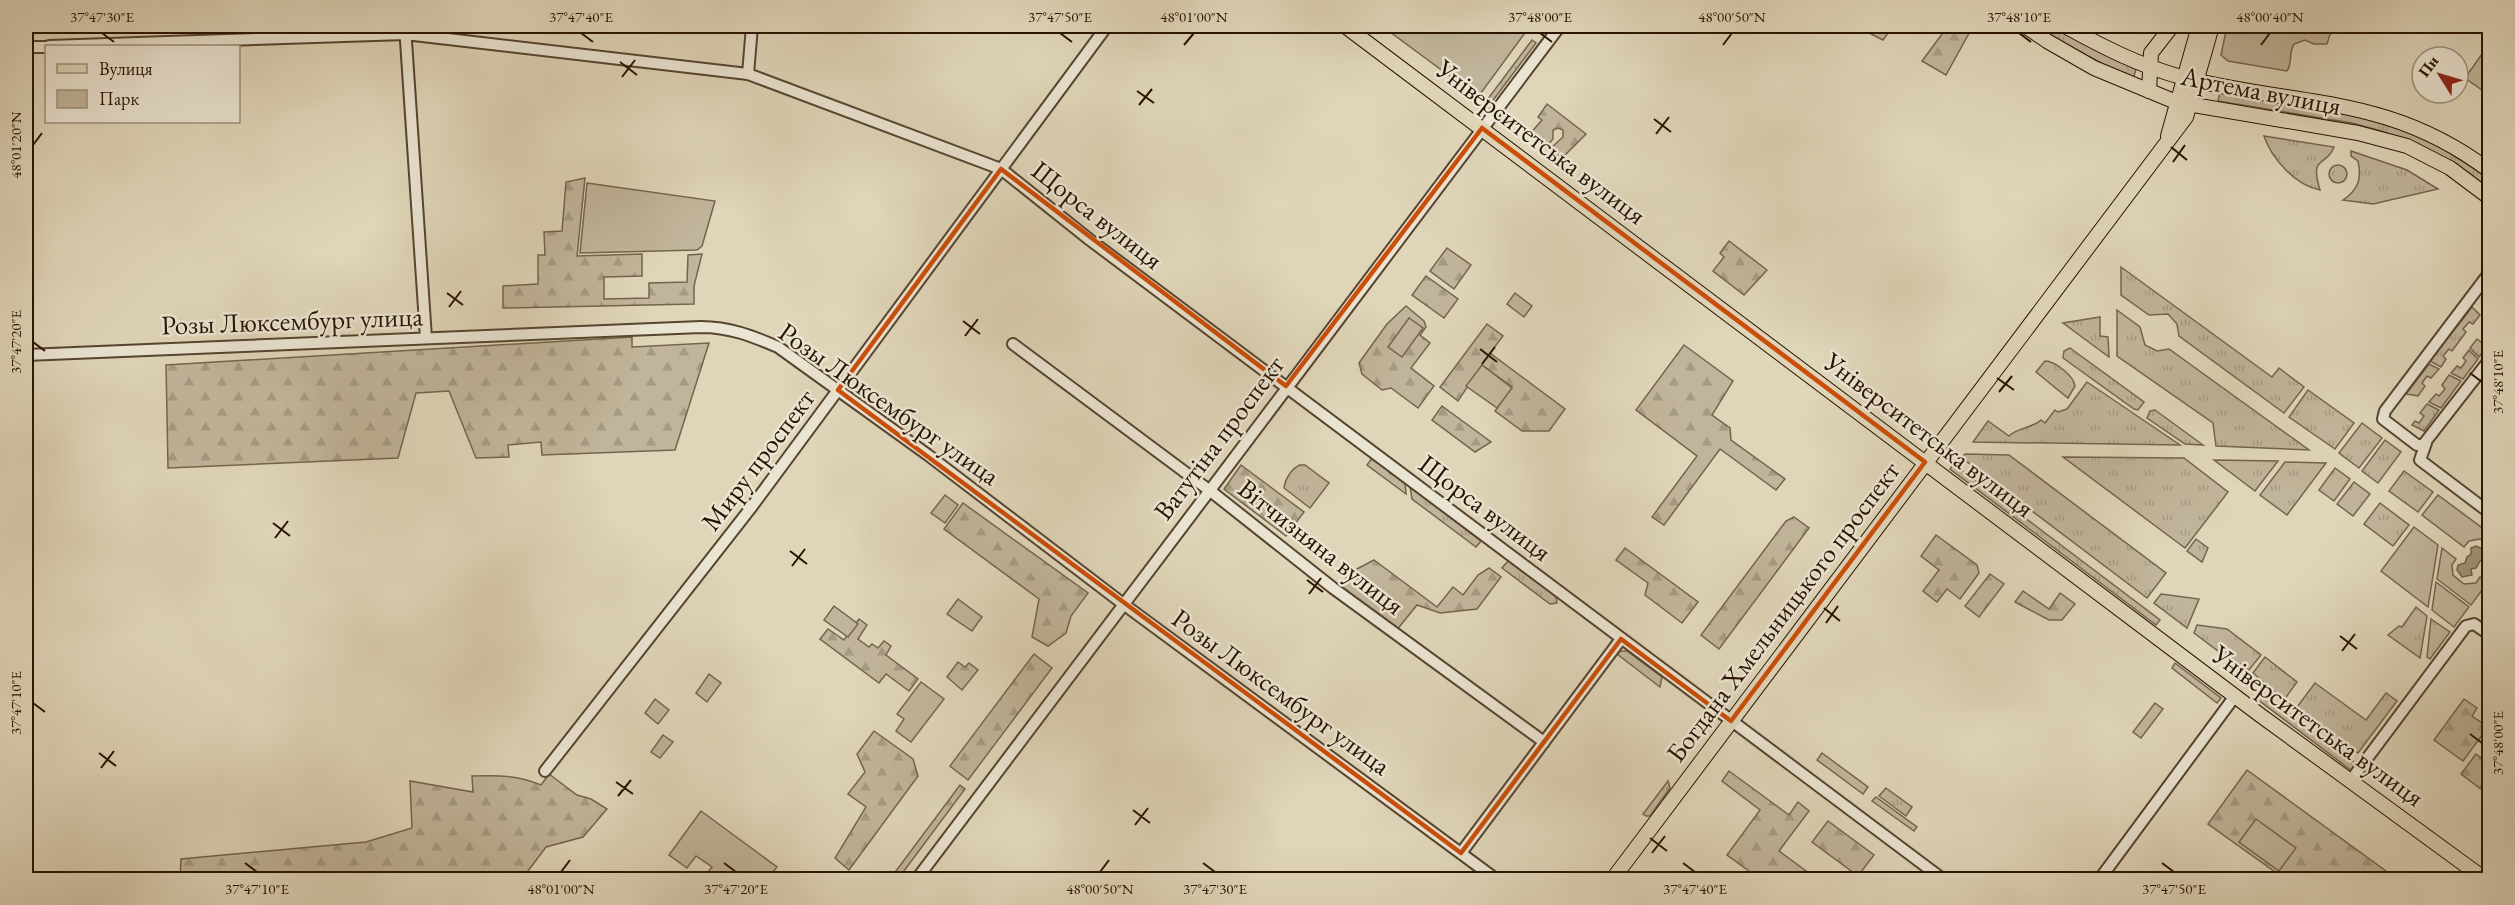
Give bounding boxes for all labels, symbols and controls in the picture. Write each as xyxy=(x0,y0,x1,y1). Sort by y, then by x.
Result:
text: 37°47'30"E xyxy=(70,7,135,26)
text: 37°47'40"E xyxy=(549,7,614,26)
text: 37°47'50"E xyxy=(1028,7,1093,26)
text: 48°01'00"N xyxy=(1160,7,1228,26)
text: 37°48'00"E xyxy=(1508,7,1573,26)
text: 48°00'50"N xyxy=(1698,7,1766,26)
text: 37°48'10"E xyxy=(1987,7,2052,26)
text: 48°00'40"N xyxy=(2236,7,2304,26)
legend xyxy=(45,45,240,123)
north arrow xyxy=(2410,45,2470,105)
street label: Університетська вулиця xyxy=(1429,51,1653,232)
text: Пн xyxy=(2413,51,2443,81)
text: Вулиця xyxy=(99,57,152,80)
street label: Артема вулиця xyxy=(2177,58,2344,123)
text: Парк xyxy=(99,87,139,110)
text: 48°01'20"N xyxy=(6,111,25,179)
street label: Щорса вулиця xyxy=(1025,152,1170,277)
street label: Розы Люксембург улица xyxy=(161,298,424,343)
text: 37°47'20"E xyxy=(6,309,25,374)
street label: Розы Люксембург улица xyxy=(772,314,1007,493)
street label: Університетська вулиця xyxy=(1817,344,2041,525)
street label: Ватутіна проспект xyxy=(1145,348,1292,527)
text: 37°48'10"E xyxy=(2488,349,2507,414)
street label: Миру проспект xyxy=(693,382,822,538)
street label: Щорса вулиця xyxy=(1412,446,1559,569)
street label: Богдана Хмельницького проспект xyxy=(1658,454,1907,769)
street label: Вітчизняна вулиця xyxy=(1231,471,1412,623)
street label: Розы Люксембург улица xyxy=(1165,600,1398,783)
street label: Університетська вулиця xyxy=(2204,636,2431,814)
text: 37°47'10"E xyxy=(6,670,25,735)
text: 37°48'00"E xyxy=(2488,710,2507,775)
text: 37°47'10"E xyxy=(225,879,290,898)
text: 48°01'00"N xyxy=(527,879,595,898)
text: 37°47'20"E xyxy=(704,879,769,898)
text: 48°00'50"N xyxy=(1066,879,1134,898)
text: 37°47'30"E xyxy=(1183,879,1248,898)
text: 37°47'40"E xyxy=(1663,879,1728,898)
text: 37°47'50"E xyxy=(2142,879,2207,898)

